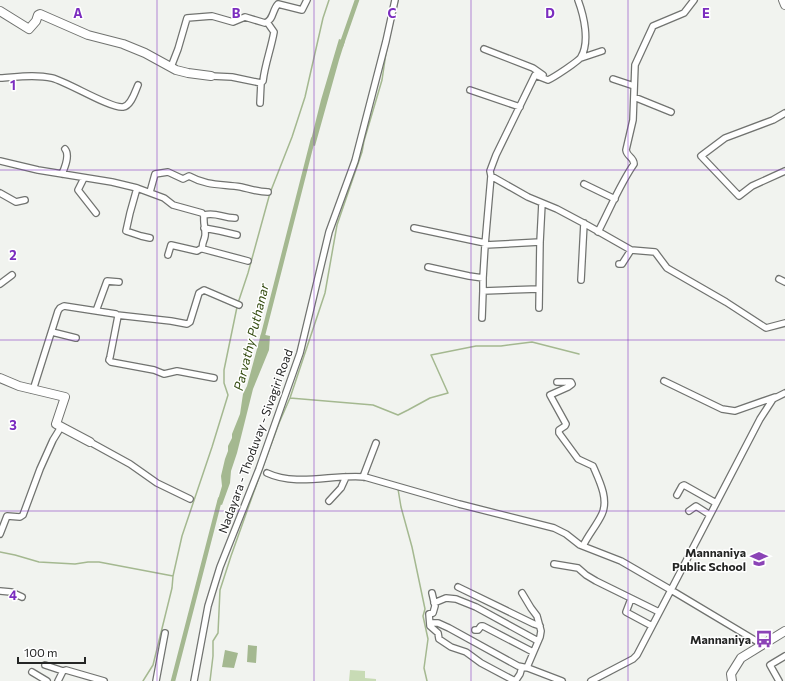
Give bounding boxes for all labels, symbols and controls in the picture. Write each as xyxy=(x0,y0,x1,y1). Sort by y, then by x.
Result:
text: A xyxy=(73,5,83,21)
text: B xyxy=(232,5,241,21)
text: C xyxy=(388,5,397,21)
text: D xyxy=(545,5,555,21)
text: E xyxy=(702,5,710,21)
text: 1 xyxy=(10,77,16,93)
text: 2 xyxy=(9,247,17,263)
water label: Parvathy Puthanar xyxy=(230,281,272,392)
street label: Nadayara - Thoduvay - Sivagiri Road xyxy=(215,347,295,535)
text: 3 xyxy=(9,417,17,433)
place label: Mannaniya Public School xyxy=(672,545,746,573)
school or university icon: Mannaniya Public School xyxy=(749,549,769,569)
text: 4 xyxy=(9,587,17,603)
bus stop icon: Mannaniya xyxy=(754,629,774,649)
place label: Mannaniya xyxy=(690,632,751,646)
scale bar xyxy=(18,639,85,665)
text: 100 m xyxy=(24,645,58,659)

